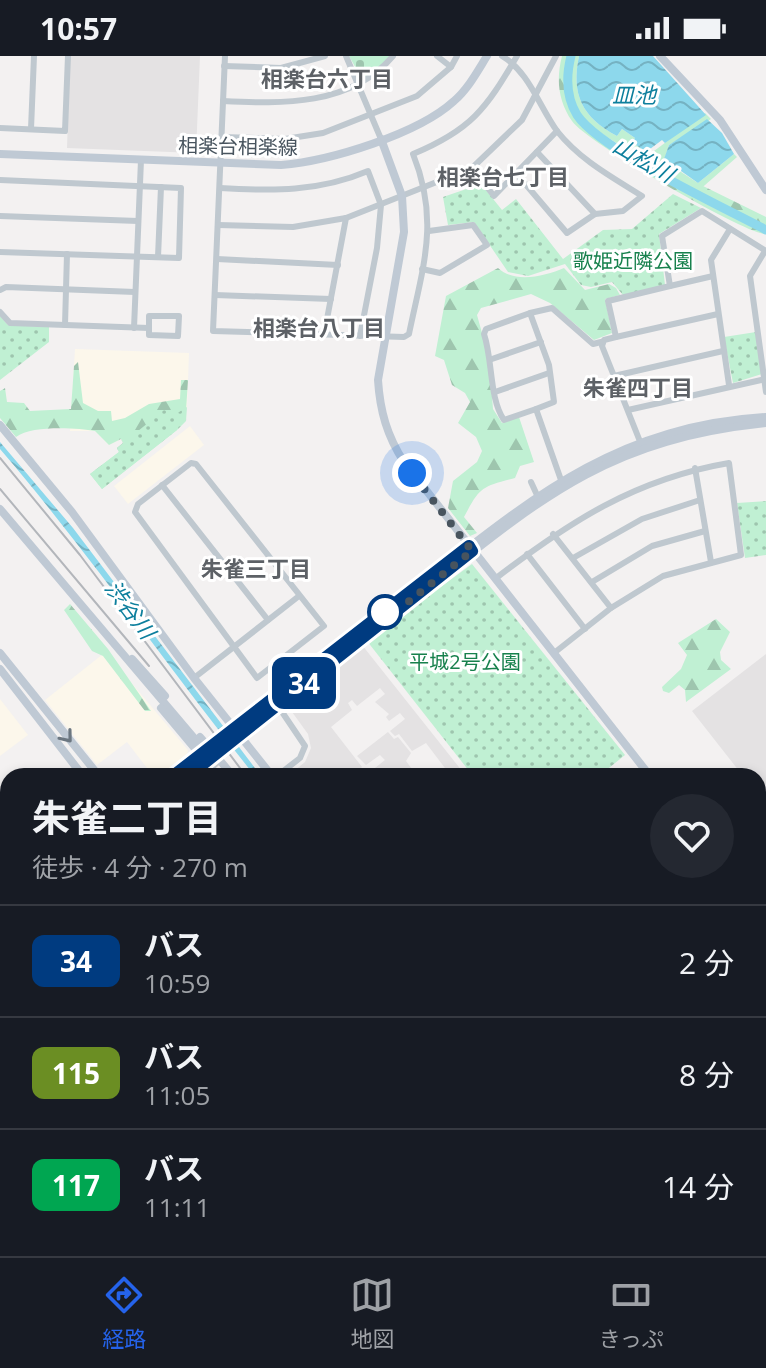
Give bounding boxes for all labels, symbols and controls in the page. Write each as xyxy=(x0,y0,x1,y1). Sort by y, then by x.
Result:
text: 10:57 xyxy=(40,8,117,49)
district label: 相楽台六丁目 xyxy=(261,63,393,93)
water label: 皿池 xyxy=(612,79,658,109)
water label: 山松川 xyxy=(608,130,682,189)
street label: 相楽台相楽線 xyxy=(178,131,298,161)
district label: 相楽台七丁目 xyxy=(437,161,569,191)
park label: 歌姫近隣公園 xyxy=(573,247,693,274)
district label: 相楽台八丁目 xyxy=(253,312,385,342)
district label: 朱雀四丁目 xyxy=(583,372,693,402)
your location xyxy=(392,453,432,493)
district label: 朱雀三丁目 xyxy=(201,553,311,583)
water label: 渋谷川 xyxy=(99,574,164,646)
unlabelled marker xyxy=(368,595,402,629)
park label: 平城2号公園 xyxy=(409,648,521,675)
line badge: 34 xyxy=(268,657,340,709)
text: 34 xyxy=(288,664,320,702)
one-way arrow xyxy=(57,728,72,742)
text: 朱雀二丁目 xyxy=(32,791,222,843)
button: heart xyxy=(650,794,734,878)
text: 徒歩 · 4 分 · 270 m xyxy=(32,849,248,885)
text: バス xyxy=(144,924,204,965)
text: 34 xyxy=(60,942,92,980)
text: 2 分 xyxy=(679,942,734,983)
text: 10:59 xyxy=(144,965,210,1001)
text: バス xyxy=(144,1036,204,1077)
text: 115 xyxy=(52,1054,100,1092)
text: 8 分 xyxy=(679,1054,734,1095)
text: 11:05 xyxy=(144,1077,210,1113)
text: バス xyxy=(144,1148,204,1189)
text: 117 xyxy=(52,1166,100,1204)
text: 14 分 xyxy=(662,1166,734,1207)
text: 11:11 xyxy=(144,1189,210,1225)
tab: 経路 xyxy=(102,1273,146,1353)
tab: 地図 xyxy=(350,1273,394,1353)
tab: きっぷ xyxy=(599,1273,664,1353)

